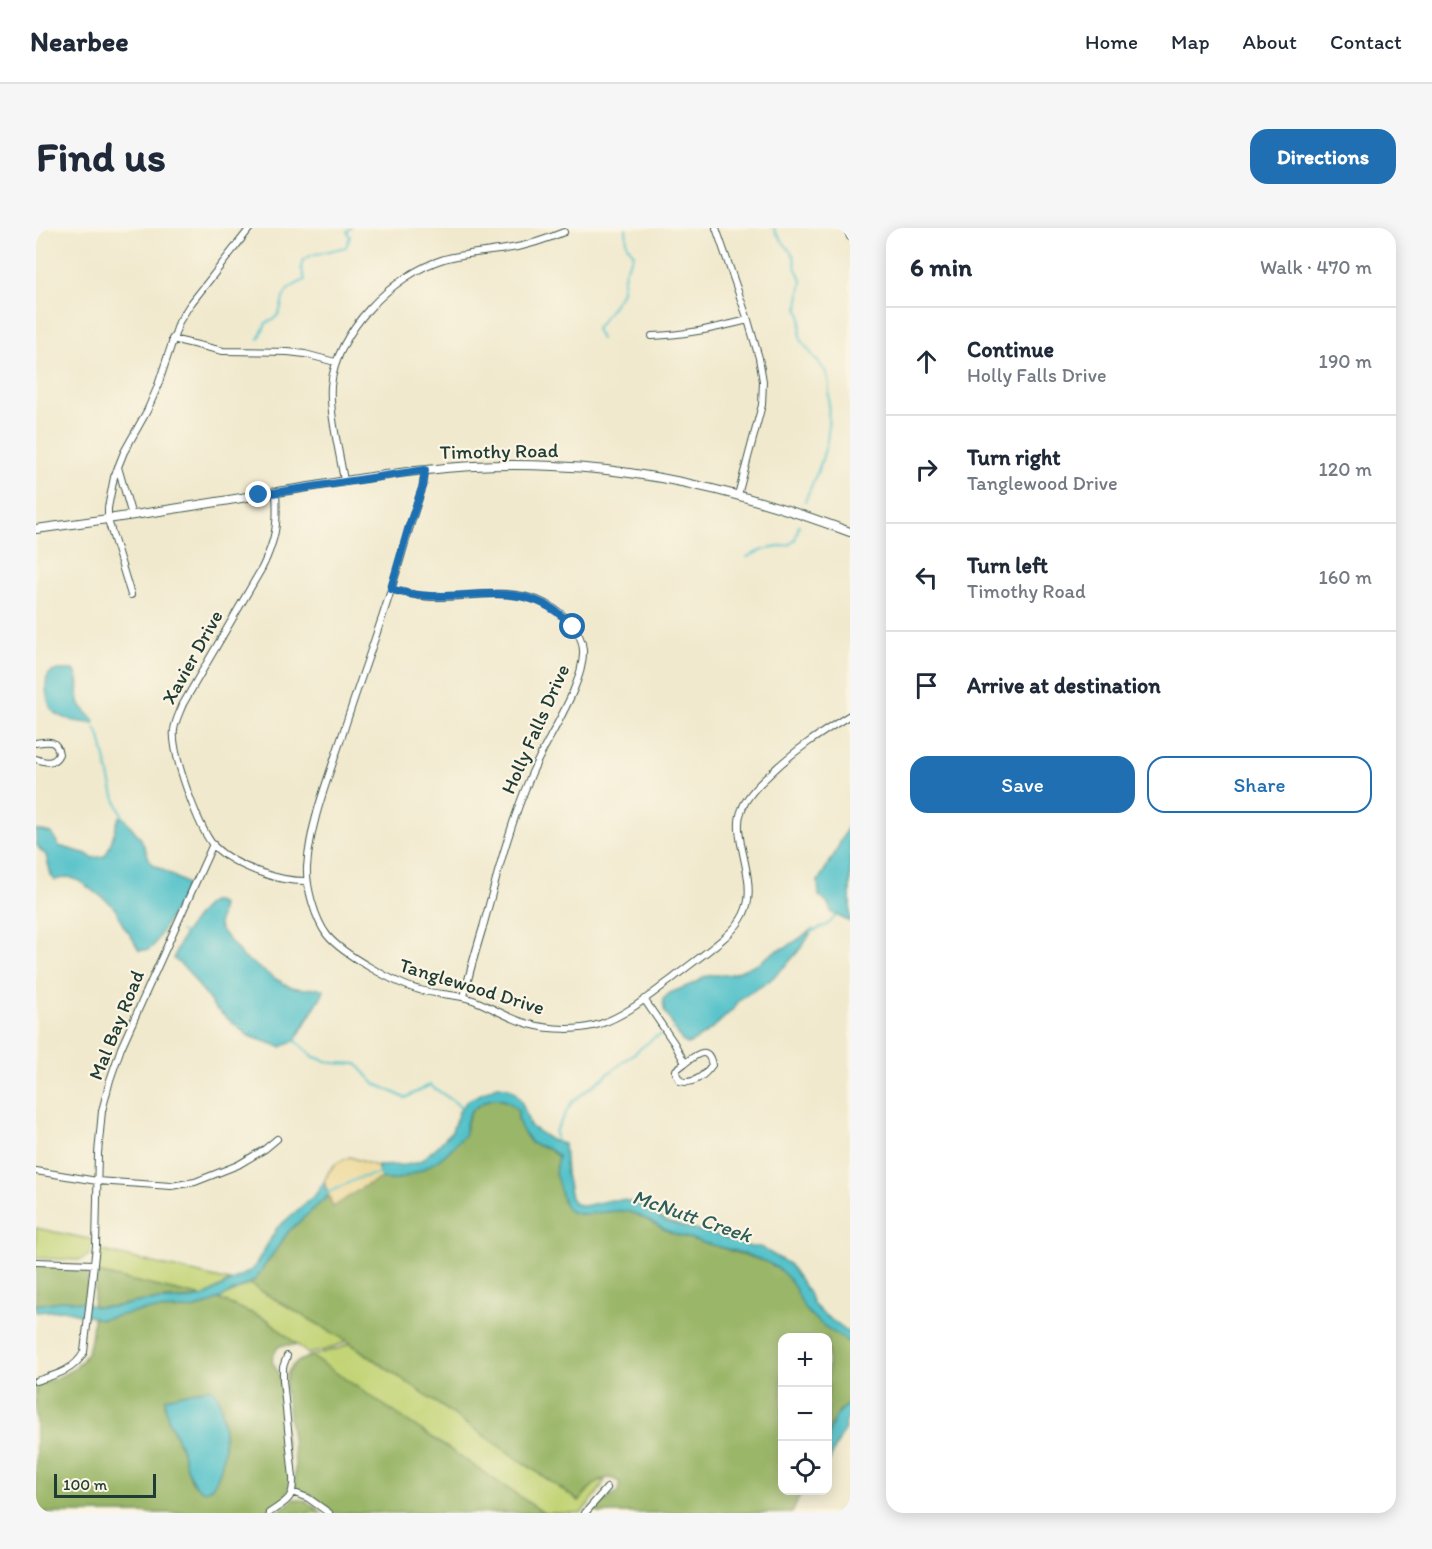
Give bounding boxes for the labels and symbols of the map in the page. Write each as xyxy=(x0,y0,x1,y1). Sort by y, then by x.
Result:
street label: Timothy Road xyxy=(439,438,559,464)
route end xyxy=(245,481,271,507)
street label: Xavier Drive xyxy=(156,606,228,708)
route start xyxy=(559,613,585,639)
street label: Holly Falls Drive xyxy=(496,660,574,798)
street label: Tanglewood Drive xyxy=(396,952,548,1020)
street label: Mal Bay Road xyxy=(83,966,149,1083)
water label: McNutt Creek xyxy=(629,1183,756,1248)
scale bar xyxy=(54,1471,156,1498)

